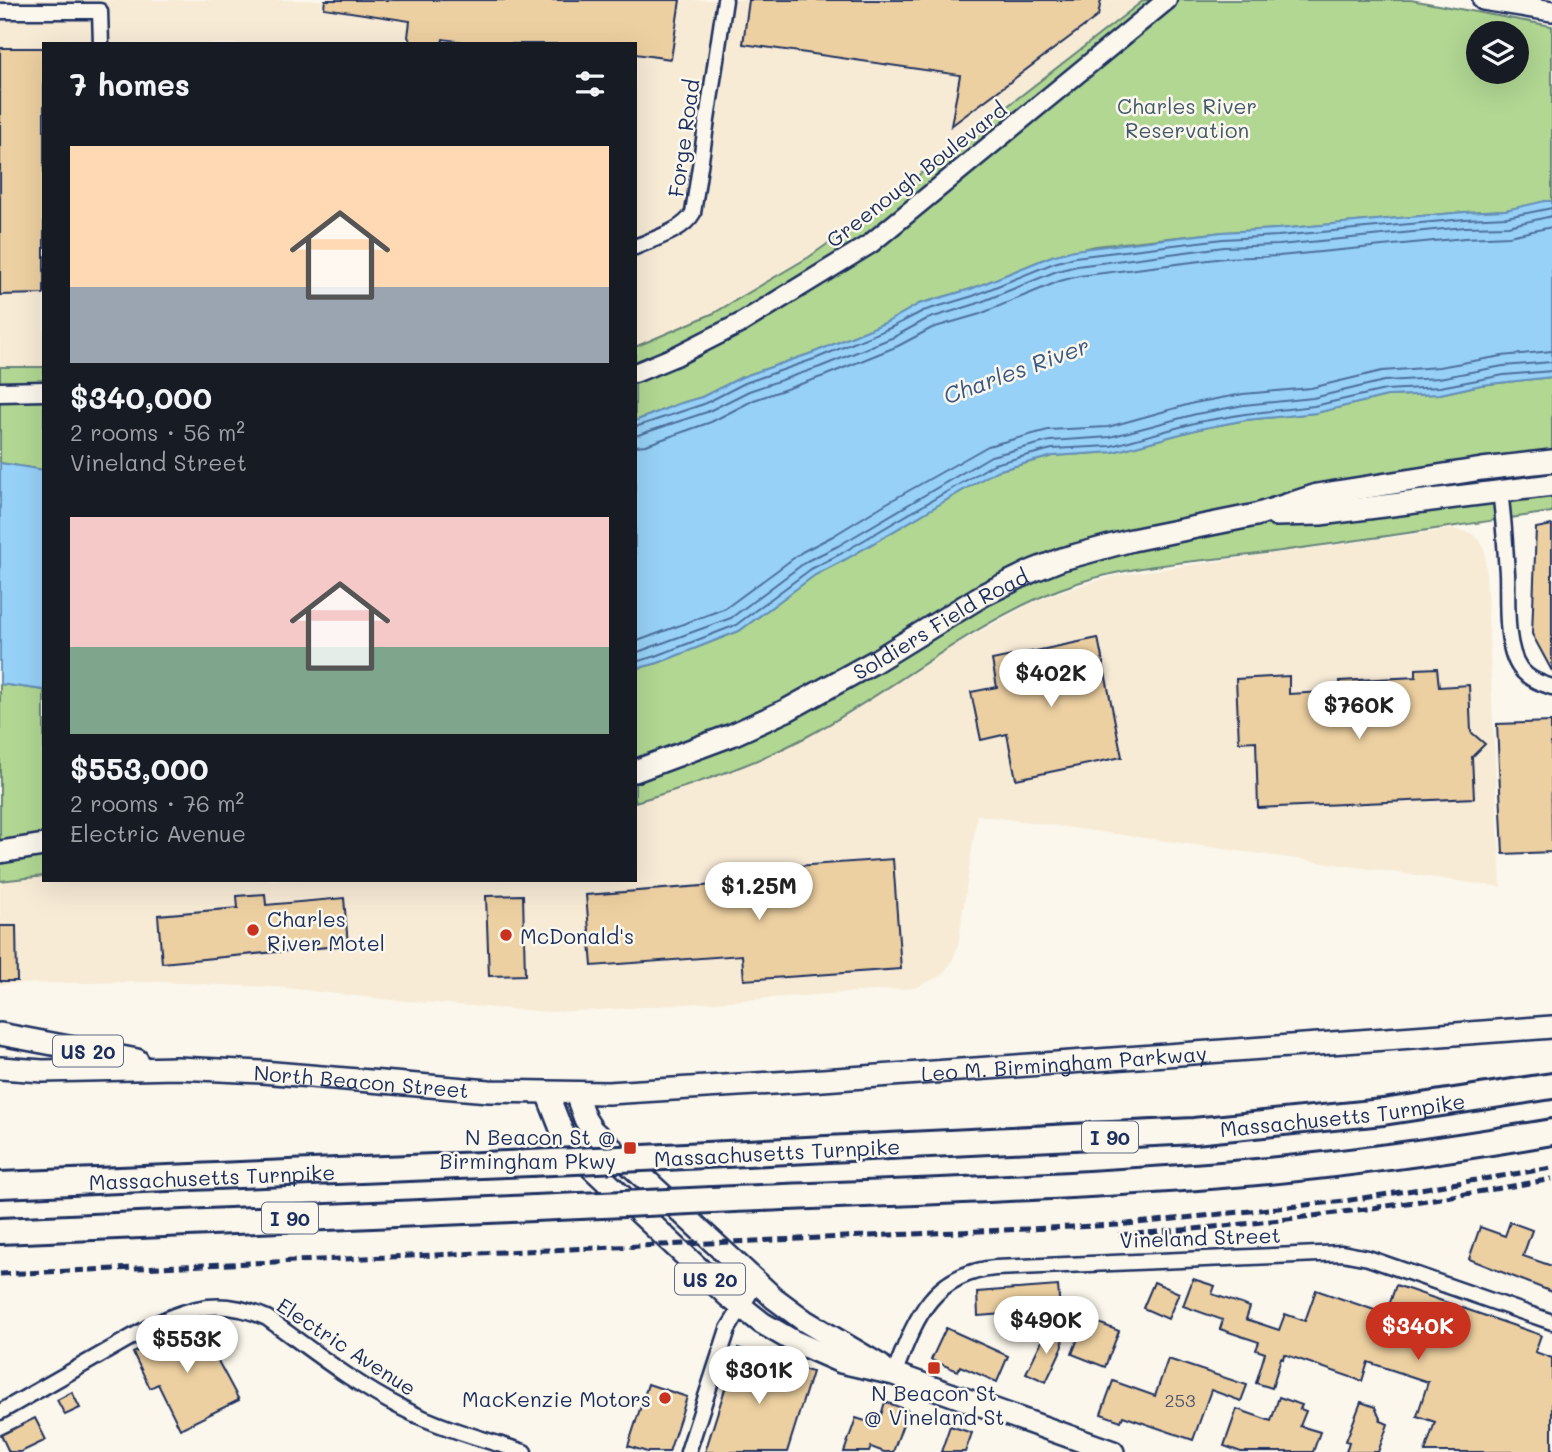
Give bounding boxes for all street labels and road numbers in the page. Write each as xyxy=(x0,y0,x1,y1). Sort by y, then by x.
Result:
street label: Forge Road xyxy=(661,77,705,199)
street label: Greenough Boulevard xyxy=(820,95,1012,253)
street label: Soldiers Field Road xyxy=(848,562,1032,685)
road number: US 20 xyxy=(53,1036,123,1066)
street label: Leo M. Birmingham Parkway xyxy=(920,1039,1208,1086)
street label: North Beacon Street xyxy=(253,1058,470,1103)
street label: Massachusetts Turnpike xyxy=(1219,1086,1467,1142)
road number: I 90 xyxy=(1082,1121,1138,1152)
street label: Massachusetts Turnpike xyxy=(653,1132,901,1172)
street label: Massachusetts Turnpike xyxy=(88,1158,336,1195)
road number: I 90 xyxy=(262,1202,318,1234)
street label: Vineland Street xyxy=(1119,1221,1281,1253)
road number: US 20 xyxy=(675,1264,745,1294)
street label: Electric Avenue xyxy=(272,1291,422,1401)

